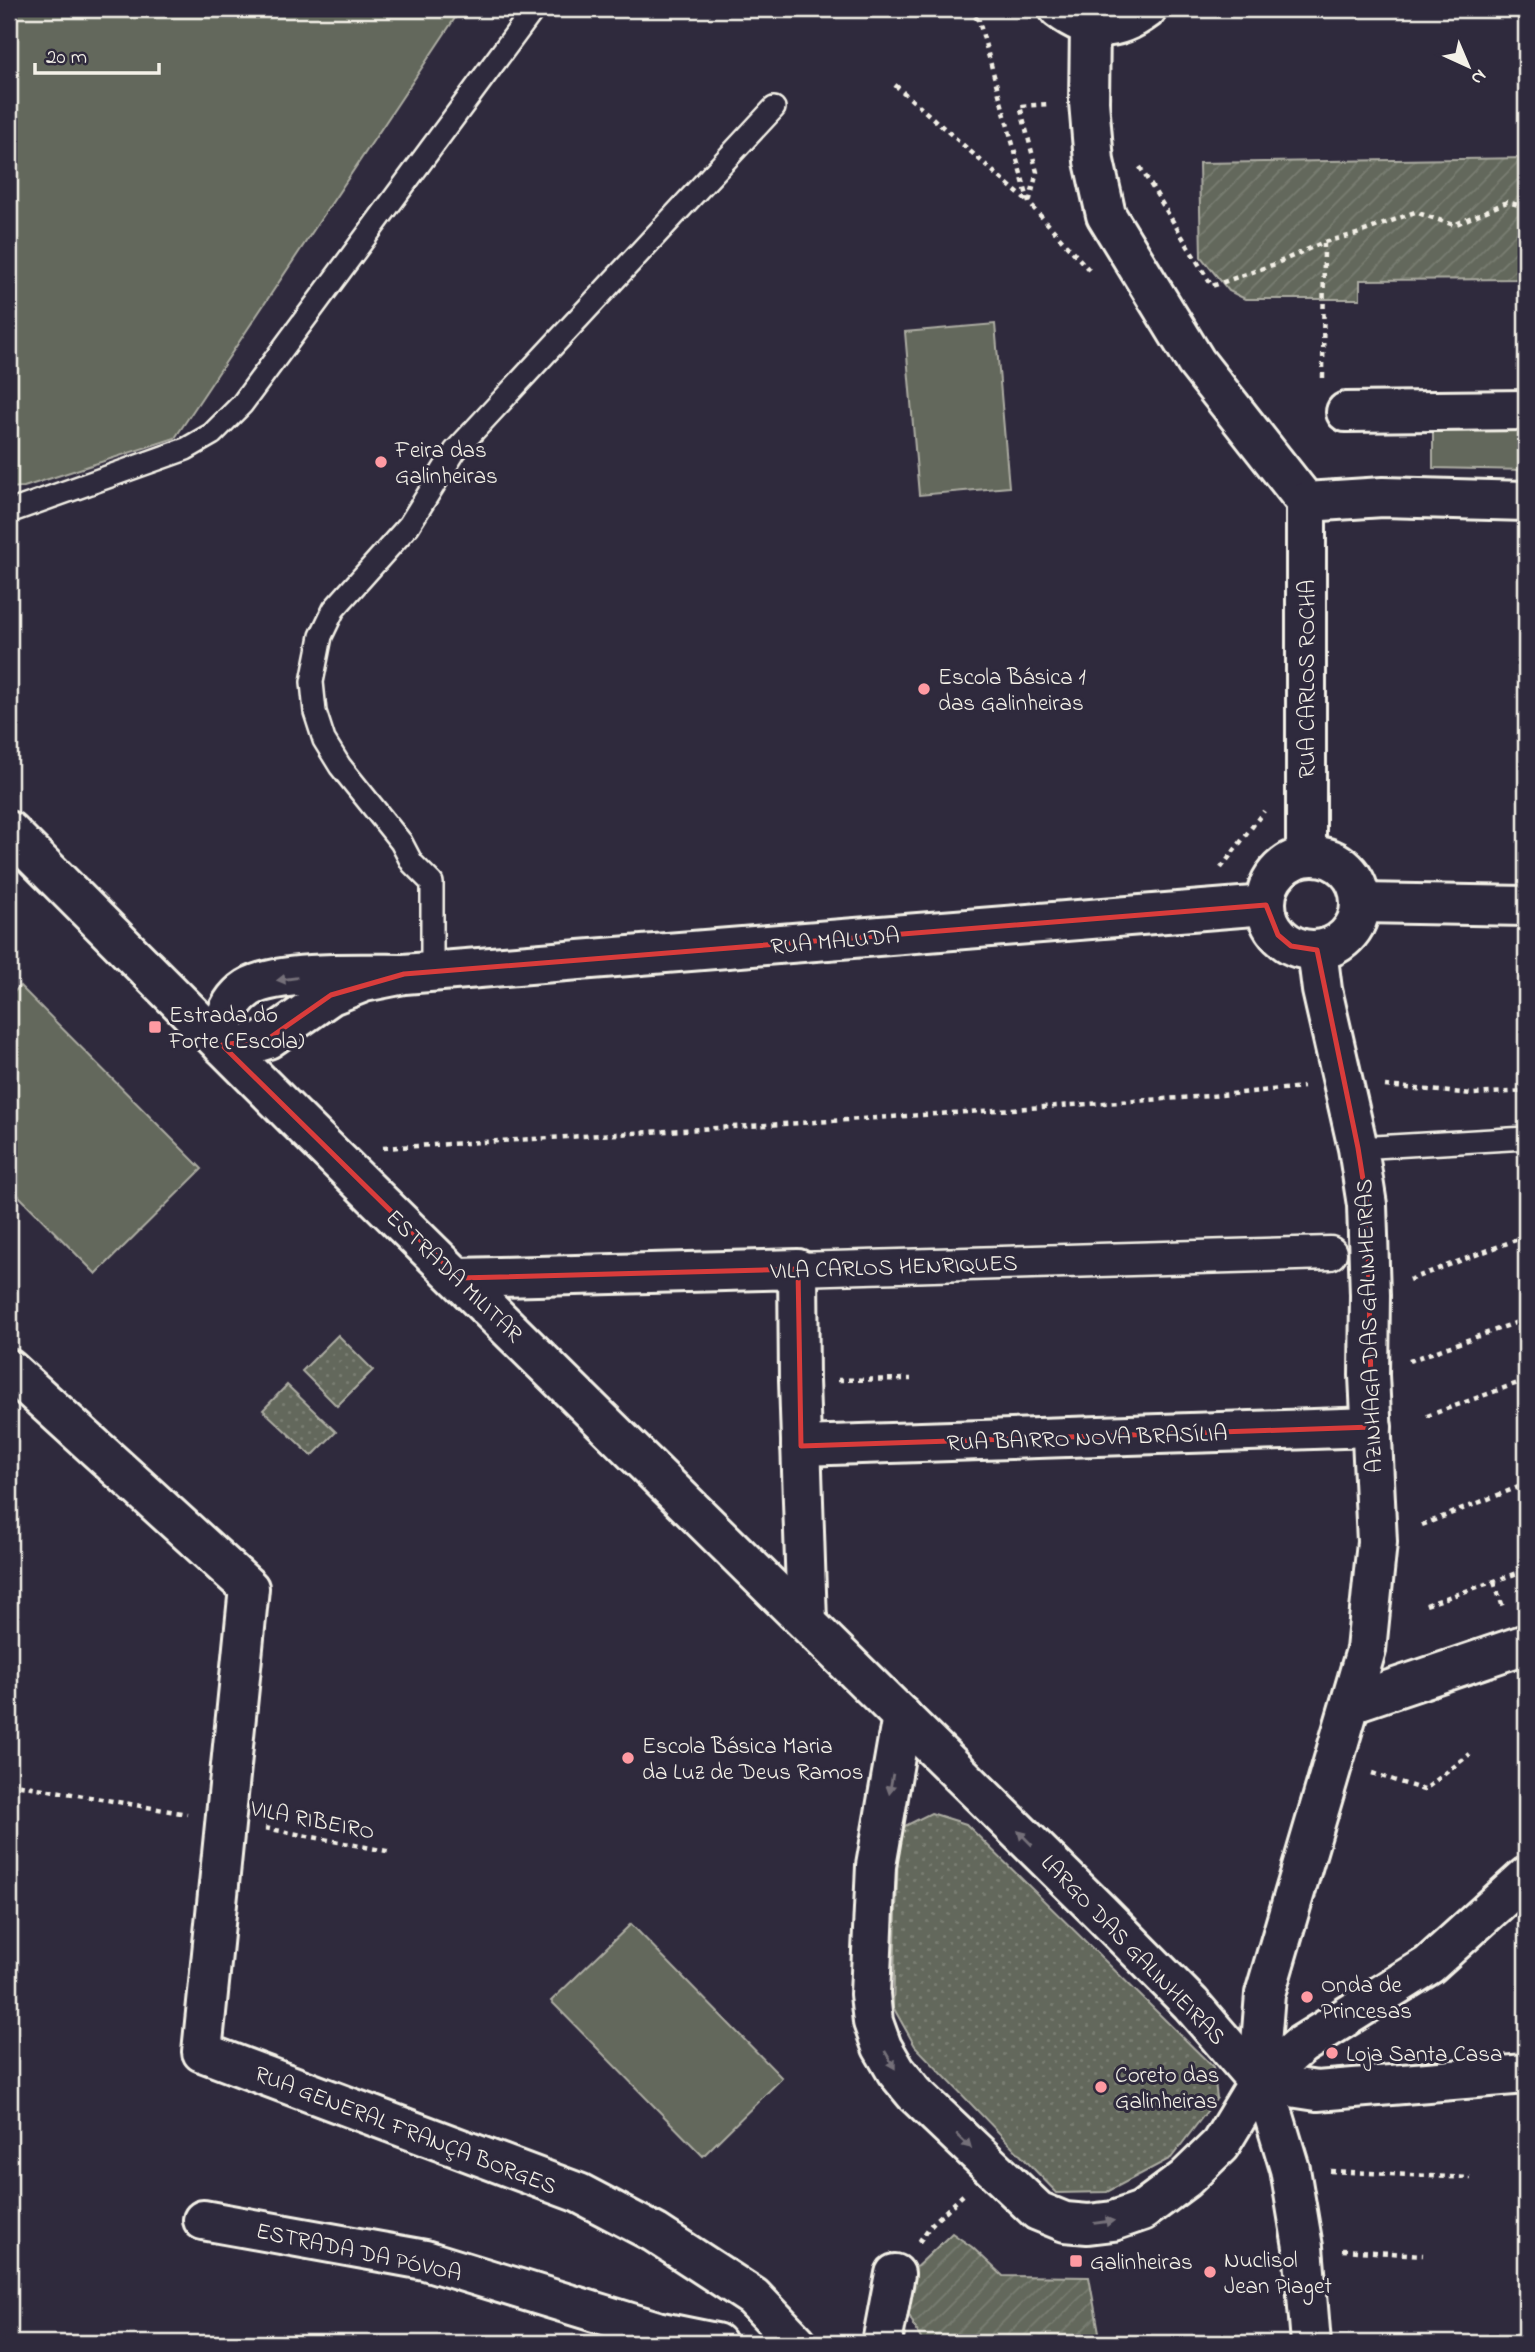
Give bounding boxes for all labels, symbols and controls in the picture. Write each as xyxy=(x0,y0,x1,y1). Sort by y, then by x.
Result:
scale bar xyxy=(35,32,159,76)
north arrow xyxy=(1434,32,1504,102)
text: 20 m xyxy=(46,43,87,73)
text: N xyxy=(1464,62,1492,91)
place label: Feira das Galinheiras xyxy=(394,435,498,494)
marker: Feira das Galinheiras xyxy=(373,454,389,470)
street label: RUA CARLOS ROCHA xyxy=(1292,579,1325,779)
place label: Escola Básica 1 das Galinheiras xyxy=(938,662,1086,721)
marker: Escola Básica 1 das Galinheiras xyxy=(916,681,932,697)
street label: RUA MALUDA xyxy=(769,920,901,965)
one-way arrow xyxy=(276,974,298,985)
place label: Estrada do Forte (Escola) xyxy=(168,1000,305,1059)
marker: Estrada do Forte (Escola) xyxy=(147,1019,163,1035)
street label: AZINHAGA DAS GALINHEIRAS xyxy=(1349,1178,1392,1473)
street label: ESTRADA MILITAR xyxy=(377,1203,529,1351)
street label: VILA CARLOS HENRIQUES xyxy=(769,1248,1018,1289)
street label: RUA BAIRRO NOVA BRASÍLIA xyxy=(946,1418,1228,1461)
place label: Escola Básica Maria da Luz de Deus Ramos xyxy=(642,1731,863,1790)
marker: Escola Básica Maria da Luz de Deus Ramos xyxy=(620,1750,636,1766)
one-way arrow xyxy=(885,1773,896,1795)
street label: VILA RIBEIRO xyxy=(247,1793,377,1850)
one-way arrow xyxy=(1017,1830,1034,1846)
street label: LARGO DAS GALINHEIRAS xyxy=(1032,1848,1232,2054)
place label: Onda de Princesas xyxy=(1321,1970,1412,2029)
marker: Onda de Princesas xyxy=(1299,1989,1315,2005)
place label: Loja Santa Casa xyxy=(1346,2039,1502,2072)
marker: Loja Santa Casa xyxy=(1324,2045,1340,2061)
one-way arrow xyxy=(883,2051,896,2070)
street label: RUA GENERAL FRANÇA BORGES xyxy=(249,2058,561,2204)
place label: Coreto das Galinheiras xyxy=(1115,2060,1220,2119)
marker: Coreto das Galinheiras xyxy=(1093,2079,1109,2095)
one-way arrow xyxy=(955,2133,972,2149)
street label: ESTRADA DA PÓVOA xyxy=(253,2216,464,2291)
one-way arrow xyxy=(1093,2216,1115,2227)
place label: Nuclisol Jean Piaget xyxy=(1224,2245,1332,2305)
place label: Galinheiras xyxy=(1090,2247,1193,2280)
marker: Galinheiras xyxy=(1068,2253,1084,2269)
marker: Nuclisol Jean Piaget xyxy=(1202,2264,1218,2280)

